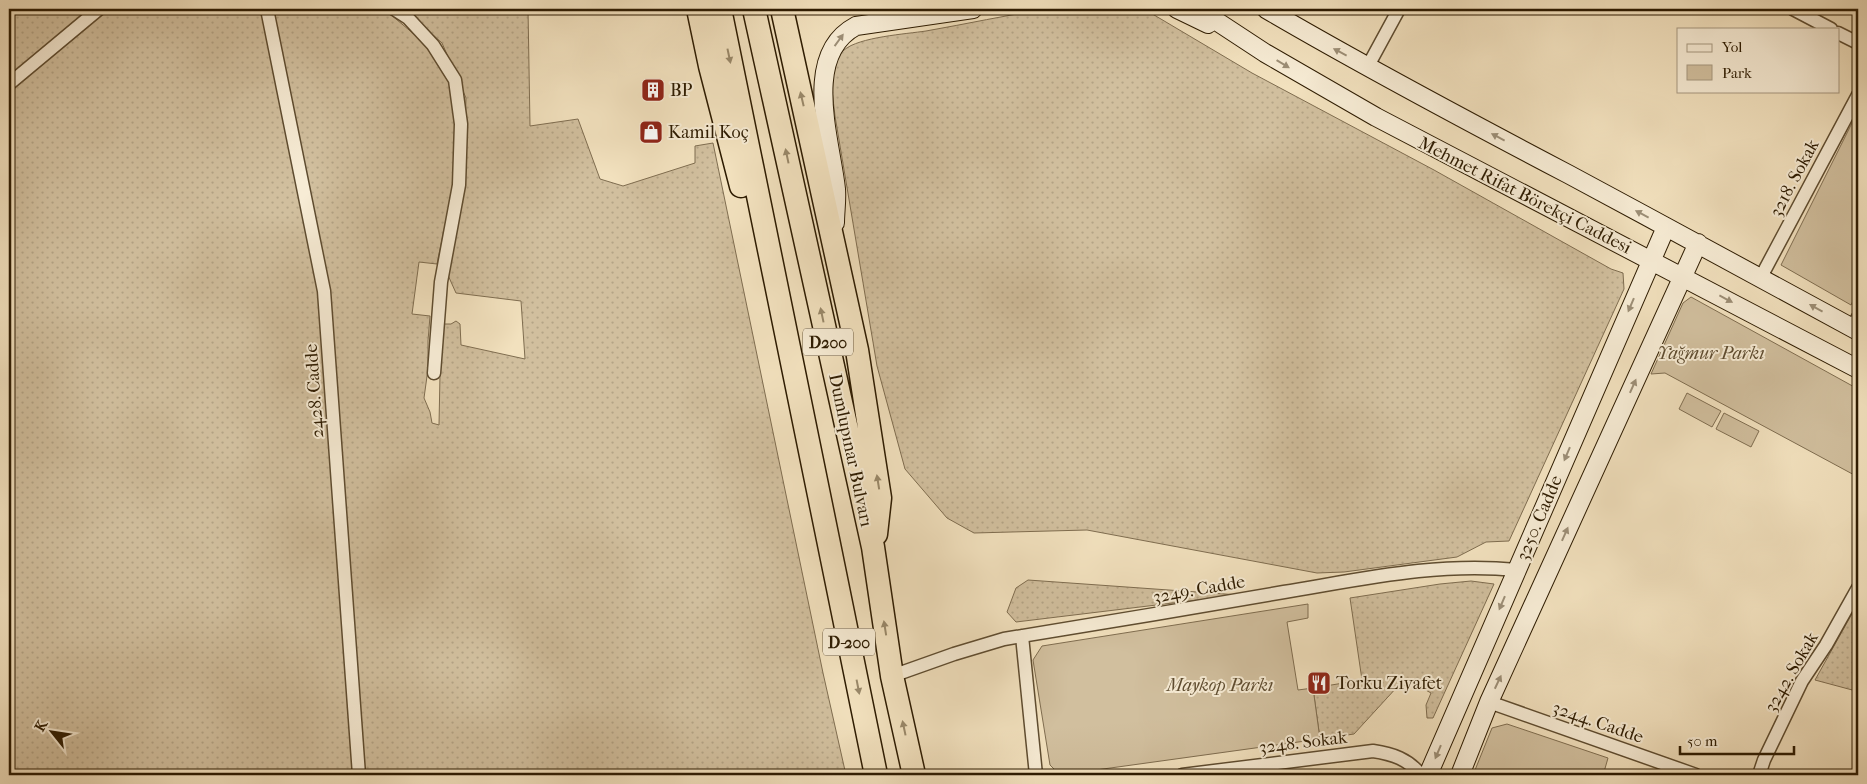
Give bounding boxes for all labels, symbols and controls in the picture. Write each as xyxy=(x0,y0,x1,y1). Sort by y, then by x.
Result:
legend xyxy=(1677,28,1840,92)
one-way arrow xyxy=(834,33,844,47)
text: Yol xyxy=(1721,38,1742,56)
one-way arrow xyxy=(1334,47,1347,56)
one-way arrow xyxy=(726,49,734,65)
one-way arrow xyxy=(1276,59,1289,68)
text: Park xyxy=(1722,64,1752,82)
building icon: BP xyxy=(640,77,666,103)
place label: BP xyxy=(670,80,693,101)
one-way arrow xyxy=(798,92,806,107)
shop icon: Kamil Koç xyxy=(638,119,664,145)
place label: Kamil Koç xyxy=(668,122,749,143)
street label: Mehmet Rifat Börekçi Caddesi xyxy=(1415,132,1635,259)
one-way arrow xyxy=(1491,133,1506,141)
street label: 3218. Sokak xyxy=(1765,135,1824,220)
one-way arrow xyxy=(783,148,791,164)
one-way arrow xyxy=(1635,209,1649,218)
one-way arrow xyxy=(1718,295,1733,303)
one-way arrow xyxy=(1627,298,1635,312)
one-way arrow xyxy=(1809,303,1822,312)
one-way arrow xyxy=(818,307,826,322)
road number: D200 xyxy=(803,328,853,356)
street label: 2428. Cadde xyxy=(301,343,328,439)
park label: Yağmur Parkı xyxy=(1658,343,1764,364)
street label: Dumlupınar Bulvarı xyxy=(824,372,877,529)
one-way arrow xyxy=(1629,379,1637,393)
one-way arrow xyxy=(1562,447,1570,461)
street label: 3250. Cadde xyxy=(1512,472,1567,564)
one-way arrow xyxy=(873,473,881,489)
one-way arrow xyxy=(1562,527,1570,541)
street label: 3249. Cadde xyxy=(1151,571,1247,608)
one-way arrow xyxy=(1498,596,1506,610)
one-way arrow xyxy=(881,620,889,636)
road number: D-200 xyxy=(823,628,875,656)
street label: 3242. Sokak xyxy=(1760,628,1823,716)
restaurant icon: Torku Ziyafet xyxy=(1306,670,1332,696)
place label: Torku Ziyafet xyxy=(1336,673,1443,694)
one-way arrow xyxy=(1494,674,1502,689)
park label: Maykop Parkı xyxy=(1165,675,1273,696)
one-way arrow xyxy=(854,679,862,694)
street label: 3244. Cadde xyxy=(1550,697,1646,748)
north arrow xyxy=(28,706,78,756)
text: K xyxy=(31,716,51,734)
one-way arrow xyxy=(900,720,908,735)
scale bar xyxy=(1680,724,1793,756)
street label: 3248. Sokak xyxy=(1258,727,1349,758)
text: 50 m xyxy=(1687,732,1718,750)
one-way arrow xyxy=(1434,745,1442,759)

